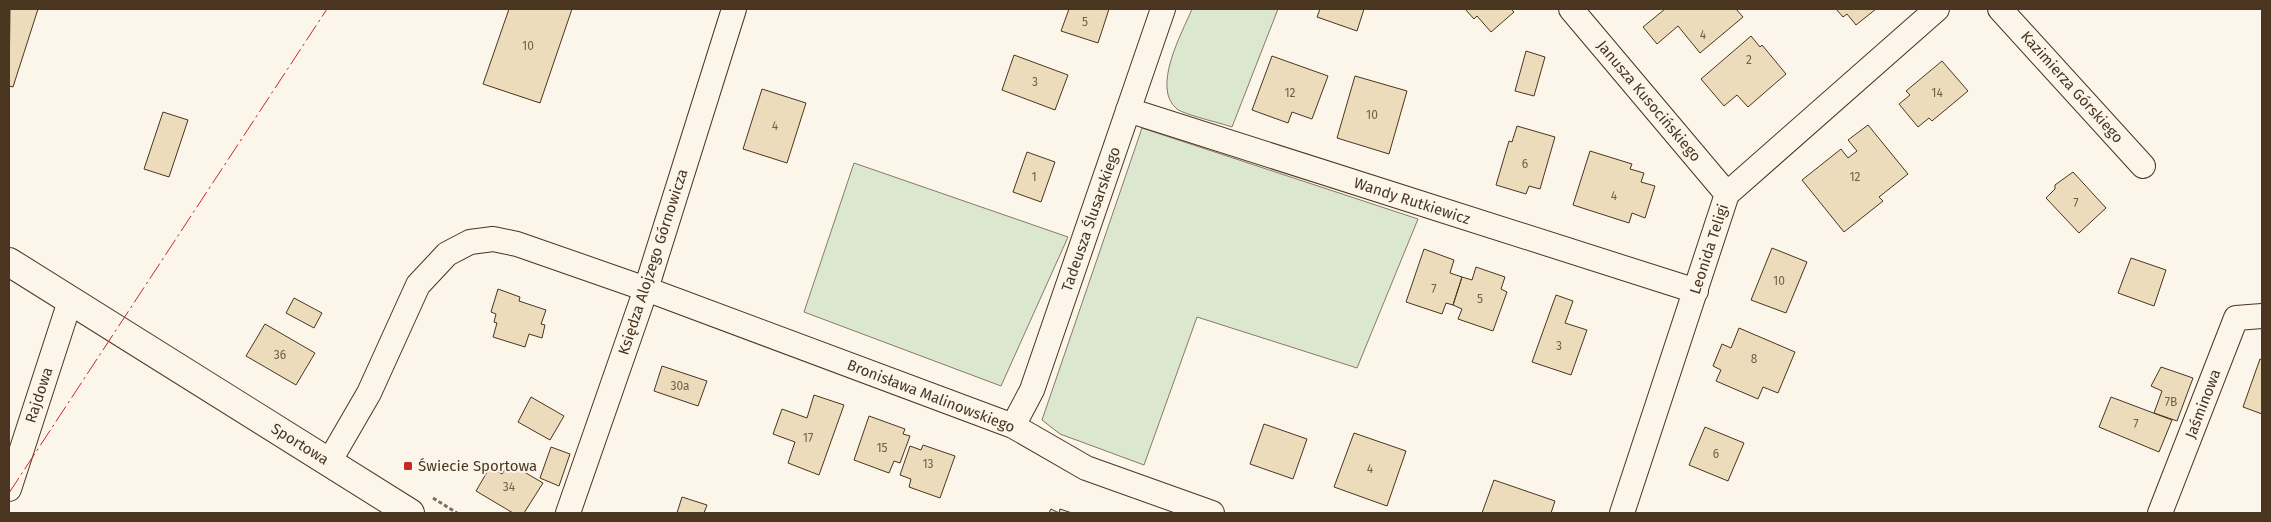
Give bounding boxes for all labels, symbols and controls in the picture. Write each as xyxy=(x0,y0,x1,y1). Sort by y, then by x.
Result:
house number: 5 xyxy=(1082,15,1088,29)
street label: Kazimierza Górskiego xyxy=(2017,27,2127,147)
house number: 4 xyxy=(1700,28,1707,42)
street label: Janusza Kusocińskiego xyxy=(1593,37,1705,165)
house number: 10 xyxy=(522,39,534,53)
house number: 2 xyxy=(1746,53,1752,67)
house number: 3 xyxy=(1032,75,1038,89)
house number: 12 xyxy=(1284,86,1296,100)
house number: 14 xyxy=(1931,86,1943,100)
house number: 10 xyxy=(1366,108,1378,122)
house number: 4 xyxy=(772,119,779,133)
street label: Tadeusza Ślusarskiego xyxy=(1058,144,1124,294)
house number: 6 xyxy=(1522,157,1528,171)
street label: Księdza Alojzego Górnowicza xyxy=(614,167,692,357)
house number: 1 xyxy=(1031,170,1037,184)
house number: 12 xyxy=(1849,170,1861,184)
street label: Wandy Rutkiewicz xyxy=(1352,174,1473,228)
house number: 4 xyxy=(1611,189,1618,203)
house number: 7 xyxy=(2073,196,2079,210)
street label: Leonida Teligi xyxy=(1686,202,1732,296)
house number: 10 xyxy=(1773,274,1785,288)
house number: 7 xyxy=(1431,282,1437,296)
house number: 5 xyxy=(1477,292,1483,306)
house number: 3 xyxy=(1556,339,1562,353)
house number: 36 xyxy=(274,348,286,362)
house number: 8 xyxy=(1751,352,1758,366)
street label: Bronisława Malinowskiego xyxy=(844,356,1018,436)
street label: Rajdowa xyxy=(22,365,56,425)
street label: Jaśminowa xyxy=(2182,367,2224,441)
house number: 30a xyxy=(670,379,690,393)
house number: 7B xyxy=(2165,395,2177,409)
house number: 7 xyxy=(2133,417,2139,431)
street label: Sportowa xyxy=(268,419,332,469)
house number: 17 xyxy=(803,431,813,445)
house number: 15 xyxy=(876,441,888,455)
house number: 6 xyxy=(1713,447,1719,461)
place label: Świecie Sportowa xyxy=(418,457,537,475)
house number: 13 xyxy=(922,457,934,471)
marker: Świecie Sportowa xyxy=(402,460,414,472)
house number: 4 xyxy=(1367,462,1374,476)
house number: 34 xyxy=(503,480,516,494)

